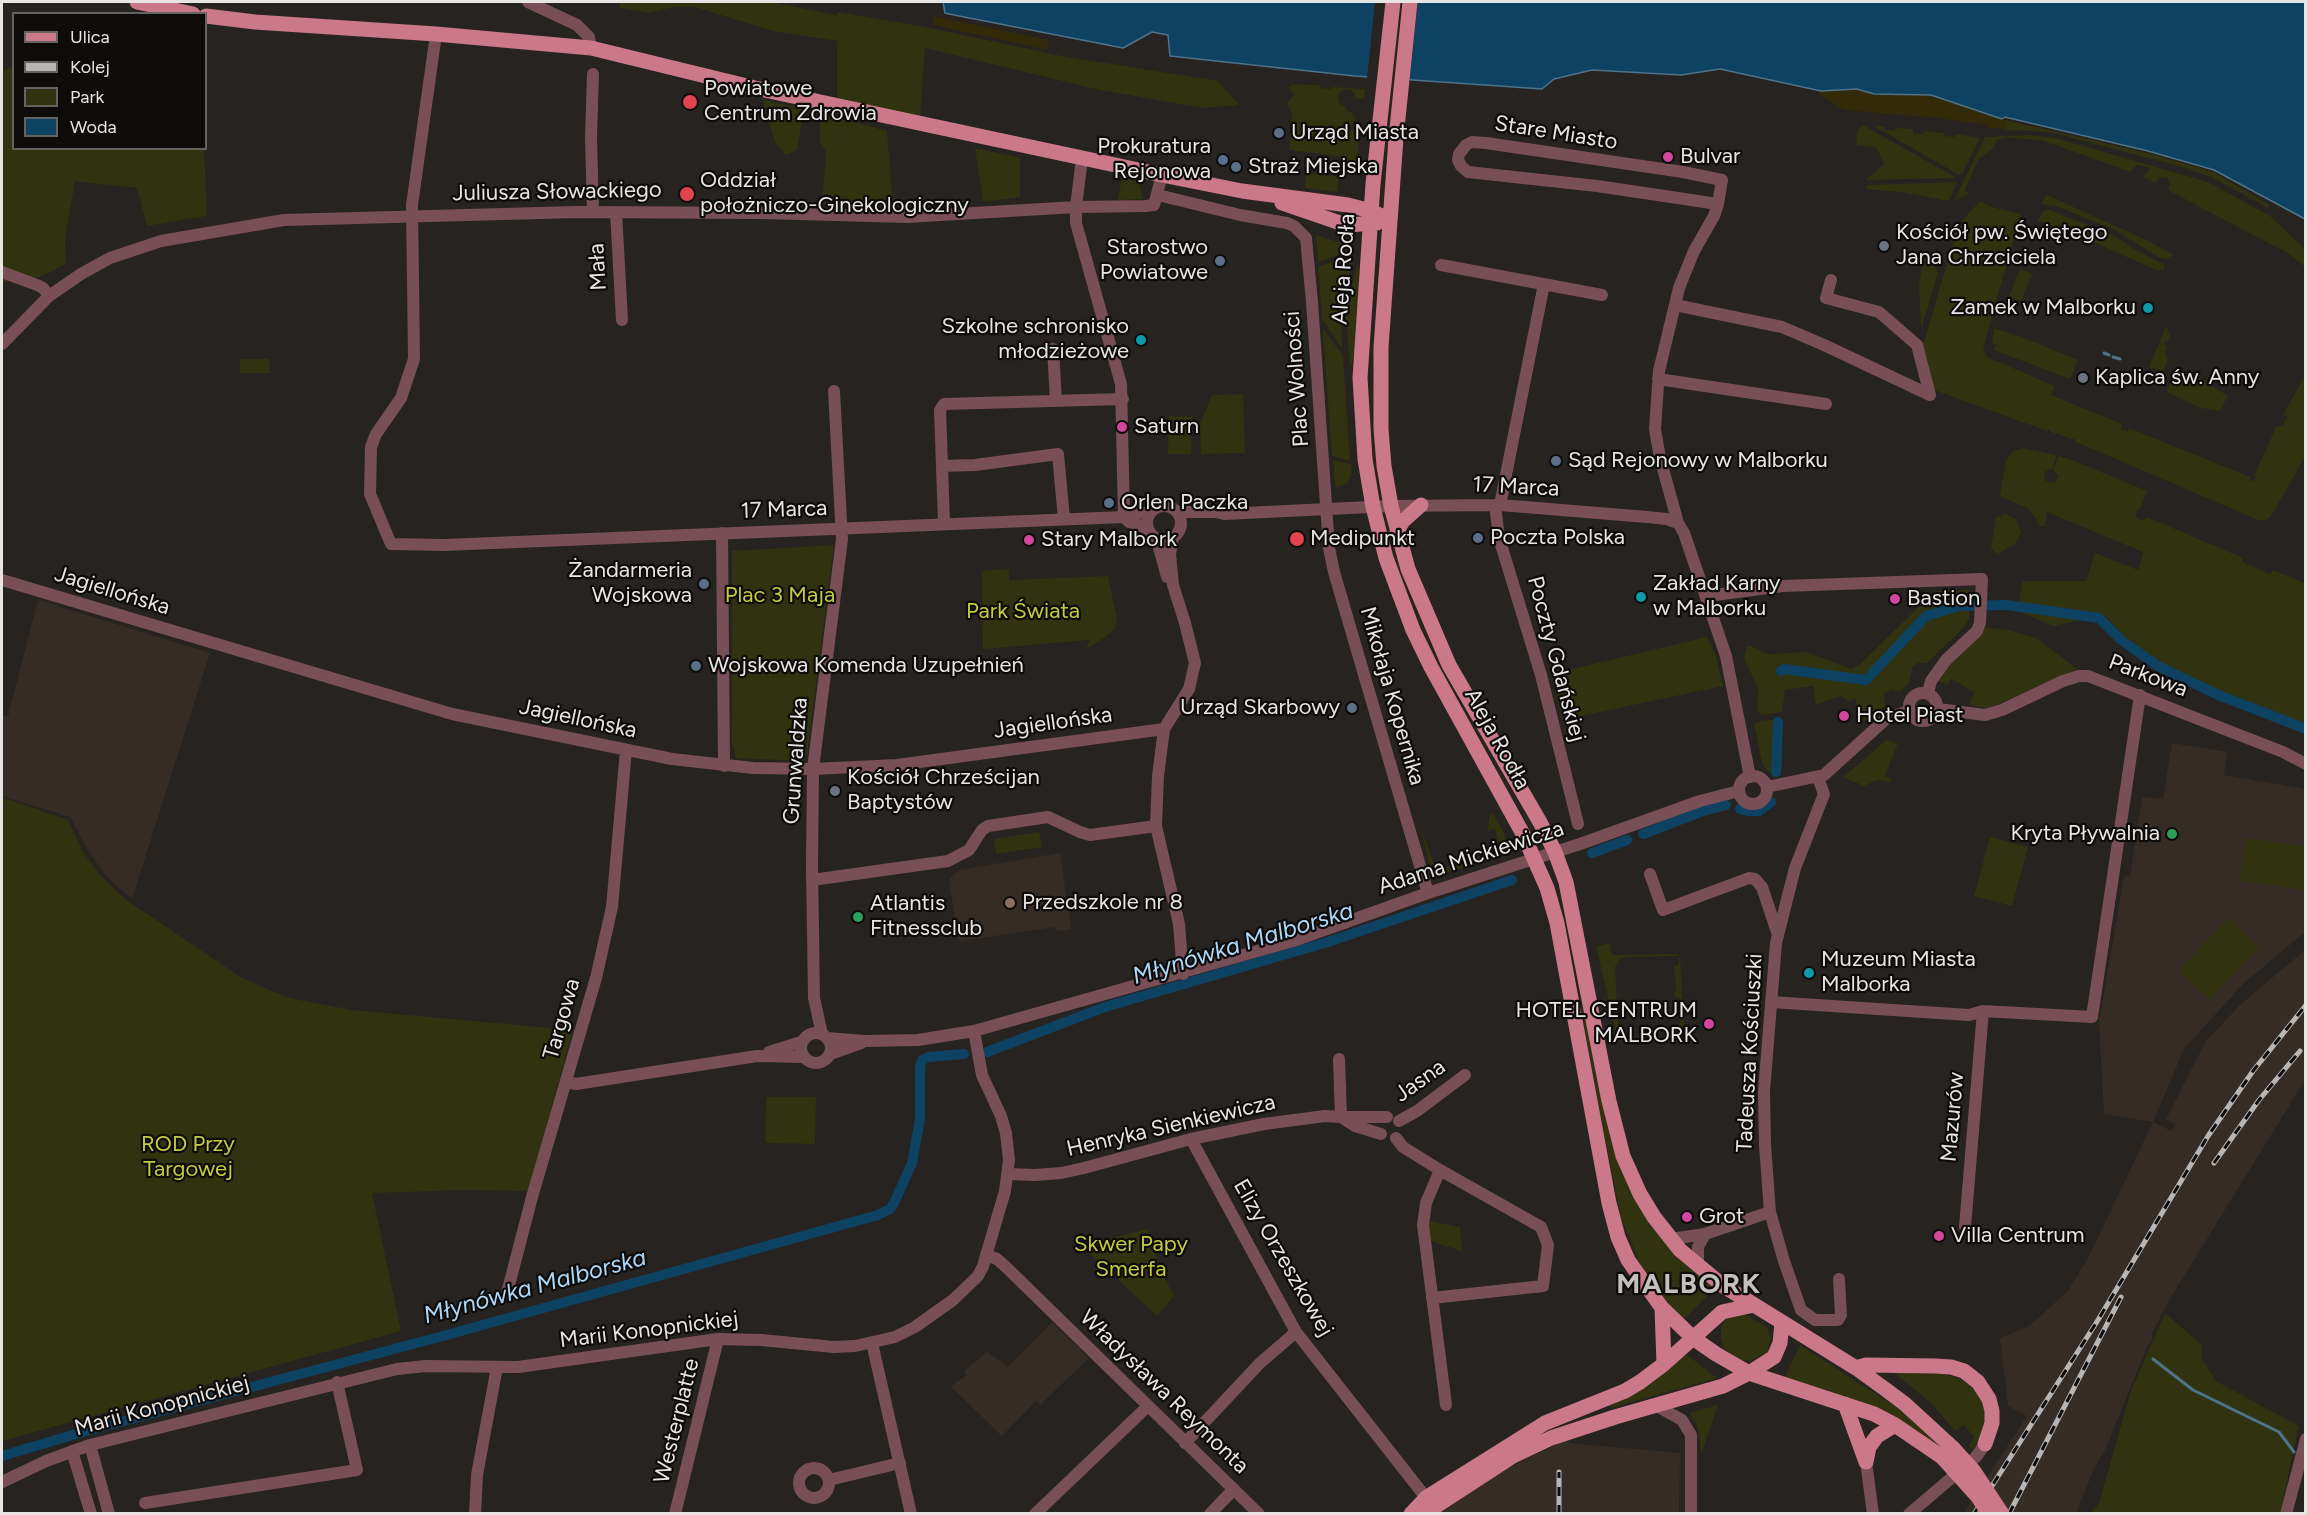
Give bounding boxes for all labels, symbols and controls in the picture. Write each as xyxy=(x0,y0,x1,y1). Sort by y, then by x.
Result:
legend xyxy=(12,12,207,150)
text: Ulica xyxy=(70,26,110,48)
text: Kolej xyxy=(70,56,110,78)
place label: Powiatowe Centrum Zdrowia xyxy=(704,76,877,128)
text: Park xyxy=(70,86,104,108)
marker: Powiatowe Centrum Zdrowia xyxy=(681,93,699,111)
street label: Stare Miasto xyxy=(1493,110,1619,156)
text: Woda xyxy=(70,116,117,138)
place label: Urząd Miasta xyxy=(1291,120,1419,146)
marker: Urząd Miasta xyxy=(1272,126,1286,140)
place label: Prokuratura Rejonowa xyxy=(1097,134,1211,186)
place label: Bulvar xyxy=(1680,144,1740,170)
marker: Bulvar xyxy=(1661,150,1675,164)
marker: Prokuratura Rejonowa xyxy=(1216,153,1230,167)
place label: Straż Miejska xyxy=(1248,154,1378,180)
marker: Straż Miejska xyxy=(1229,160,1243,174)
place label: Oddział położniczo-Ginekologiczny xyxy=(700,168,969,220)
street label: Juliusza Słowackiego xyxy=(452,177,662,207)
marker: Oddział położniczo-Ginekologiczny xyxy=(678,185,696,203)
street label: Aleja Rodła xyxy=(1327,213,1361,325)
place label: Kościół pw. Świętego Jana Chrzciciela xyxy=(1896,220,2108,272)
place label: Starostwo Powiatowe xyxy=(1100,235,1208,286)
marker: Kościół pw. Świętego Jana Chrzciciela xyxy=(1877,239,1891,253)
street label: Mała xyxy=(584,243,612,291)
marker: Starostwo Powiatowe xyxy=(1213,254,1227,268)
place label: Zamek w Malborku xyxy=(1950,295,2136,321)
marker: Zamek w Malborku xyxy=(2141,301,2155,315)
street label: Plac Wolności xyxy=(1279,310,1315,448)
place label: Szkolne schronisko młodzieżowe xyxy=(941,314,1129,366)
marker: Szkolne schronisko młodzieżowe xyxy=(1134,333,1148,347)
place label: Kaplica św. Anny xyxy=(2095,365,2259,391)
marker: Kaplica św. Anny xyxy=(2076,371,2090,385)
place label: Saturn xyxy=(1134,414,1199,440)
marker: Saturn xyxy=(1115,420,1129,434)
place label: Sąd Rejonowy w Malborku xyxy=(1568,448,1828,474)
marker: Sąd Rejonowy w Malborku xyxy=(1549,454,1563,468)
street label: 17 Marca xyxy=(1472,472,1560,502)
place label: Orlen Paczka xyxy=(1121,490,1248,516)
street label: 17 Marca xyxy=(740,495,828,525)
marker: Orlen Paczka xyxy=(1102,496,1116,510)
place label: Poczta Polska xyxy=(1490,525,1625,551)
place label: Medipunkt xyxy=(1310,526,1415,552)
place label: Stary Malbork xyxy=(1041,527,1177,553)
marker: Medipunkt xyxy=(1288,530,1306,548)
marker: Poczta Polska xyxy=(1471,531,1485,545)
marker: Stary Malbork xyxy=(1022,533,1036,547)
place label: Żandarmeria Wojskowa xyxy=(568,558,692,610)
street label: Jagiellońska xyxy=(51,561,173,621)
place label: Zakład Karny w Malborku xyxy=(1653,571,1780,622)
street label: Poczty Gdańskiej xyxy=(1521,573,1591,745)
marker: Żandarmeria Wojskowa xyxy=(697,577,711,591)
park label: Plac 3 Maja xyxy=(725,583,835,609)
place label: Bastion xyxy=(1907,586,1980,612)
marker: Zakład Karny w Malborku xyxy=(1634,590,1648,604)
marker: Bastion xyxy=(1888,592,1902,606)
park label: Park Świata xyxy=(966,599,1080,625)
street label: Mikołaja Kopernika xyxy=(1354,604,1430,788)
street label: Parkowa xyxy=(2105,649,2191,703)
place label: Wojskowa Komenda Uzupełnień xyxy=(708,653,1024,679)
marker: Wojskowa Komenda Uzupełnień xyxy=(689,659,703,673)
street label: Aleja Rodła xyxy=(1459,684,1535,794)
street label: Jagiellońska xyxy=(517,694,639,744)
place label: Urząd Skarbowy xyxy=(1180,695,1340,721)
street label: Grunwaldzka xyxy=(778,697,814,825)
marker: Urząd Skarbowy xyxy=(1345,701,1359,715)
street label: Jagiellońska xyxy=(992,702,1114,744)
place label: Hotel Piast xyxy=(1856,703,1963,729)
marker: Hotel Piast xyxy=(1837,709,1851,723)
place label: Kościół Chrześcijan Baptystów xyxy=(847,765,1040,816)
marker: Kościół Chrześcijan Baptystów xyxy=(828,784,842,798)
street label: Adama Mickiewicza xyxy=(1375,816,1567,900)
place label: Kryta Pływalnia xyxy=(2011,821,2160,847)
marker: Kryta Pływalnia xyxy=(2165,827,2179,841)
place label: Przedszkole nr 8 xyxy=(1022,890,1183,916)
place label: Atlantis Fitnessclub xyxy=(870,891,982,942)
marker: Przedszkole nr 8 xyxy=(1003,896,1017,910)
water label: Młynówka Malborska xyxy=(1129,897,1357,991)
marker: Atlantis Fitnessclub xyxy=(851,910,865,924)
place label: Muzeum Miasta Malborka xyxy=(1821,947,1976,998)
street label: Tadeusza Kościuszki xyxy=(1732,953,1768,1153)
marker: Muzeum Miasta Malborka xyxy=(1802,966,1816,980)
street label: Targowa xyxy=(538,975,586,1063)
place label: HOTEL CENTRUM MALBORK xyxy=(1516,998,1697,1050)
marker: HOTEL CENTRUM MALBORK xyxy=(1702,1017,1716,1031)
street label: Jasna xyxy=(1389,1054,1451,1108)
street label: Mazurów xyxy=(1936,1071,1970,1163)
street label: Henryka Sienkiewicza xyxy=(1064,1089,1278,1163)
park label: ROD Przy Targowej xyxy=(141,1132,235,1184)
street label: Elizy Orzeszkowej xyxy=(1227,1175,1339,1341)
place label: Grot xyxy=(1699,1204,1744,1230)
marker: Grot xyxy=(1680,1210,1694,1224)
place label: Villa Centrum xyxy=(1951,1223,2085,1249)
marker: Villa Centrum xyxy=(1932,1229,1946,1243)
park label: Skwer Papy Smerfa xyxy=(1074,1232,1188,1284)
water label: Młynówka Malborska xyxy=(420,1243,650,1331)
district label: MALBORK xyxy=(1616,1268,1762,1302)
street label: Władysława Reymonta xyxy=(1074,1305,1254,1479)
street label: Marii Konopnickiej xyxy=(558,1306,740,1354)
street label: Westerplatte xyxy=(649,1356,705,1486)
street label: Marii Konopnickiej xyxy=(72,1370,252,1442)

